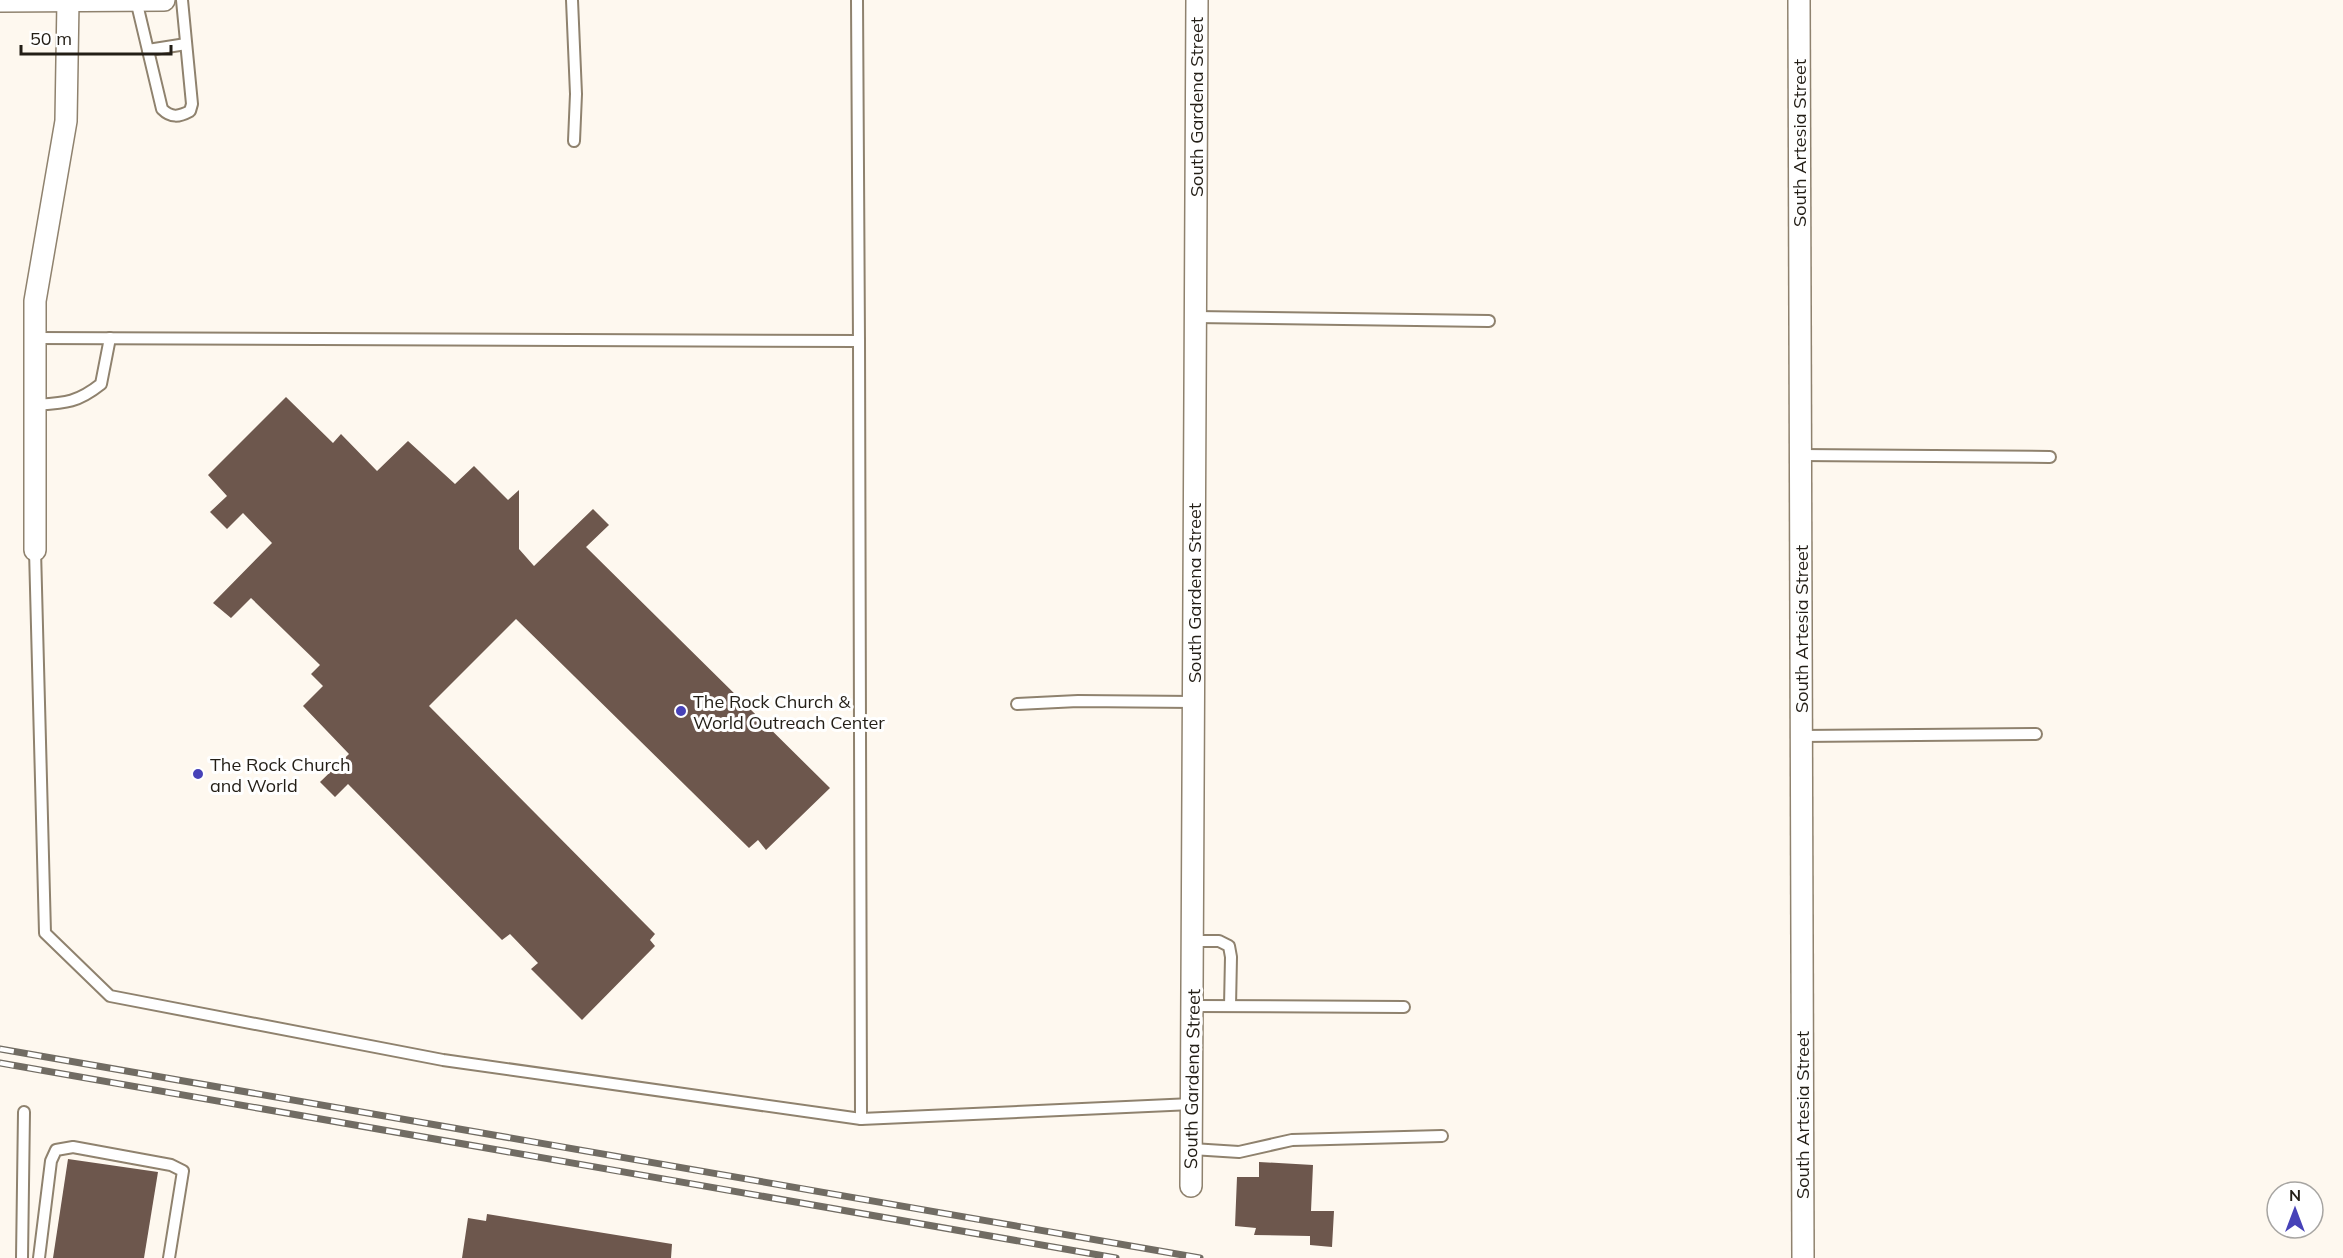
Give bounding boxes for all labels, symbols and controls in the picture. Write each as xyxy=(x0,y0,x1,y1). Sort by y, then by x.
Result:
street label: South Gardena Street xyxy=(1185,17,1208,197)
scale bar xyxy=(21,18,171,56)
text: 50 m xyxy=(30,27,72,50)
street label: South Artesia Street xyxy=(1788,59,1811,227)
street label: South Gardena Street xyxy=(1183,503,1206,683)
street label: South Artesia Street xyxy=(1790,545,1813,713)
place label: The Rock Church & World Outreach Center xyxy=(693,690,885,734)
marker: The Rock Church & World Outreach Center xyxy=(674,704,688,718)
place label: The Rock Church and World xyxy=(210,753,350,797)
marker: The Rock Church and World xyxy=(191,767,205,781)
street label: South Gardena Street xyxy=(1179,989,1205,1169)
street label: South Artesia Street xyxy=(1791,1031,1814,1199)
north arrow xyxy=(2265,1180,2325,1240)
text: N xyxy=(2289,1185,2301,1205)

